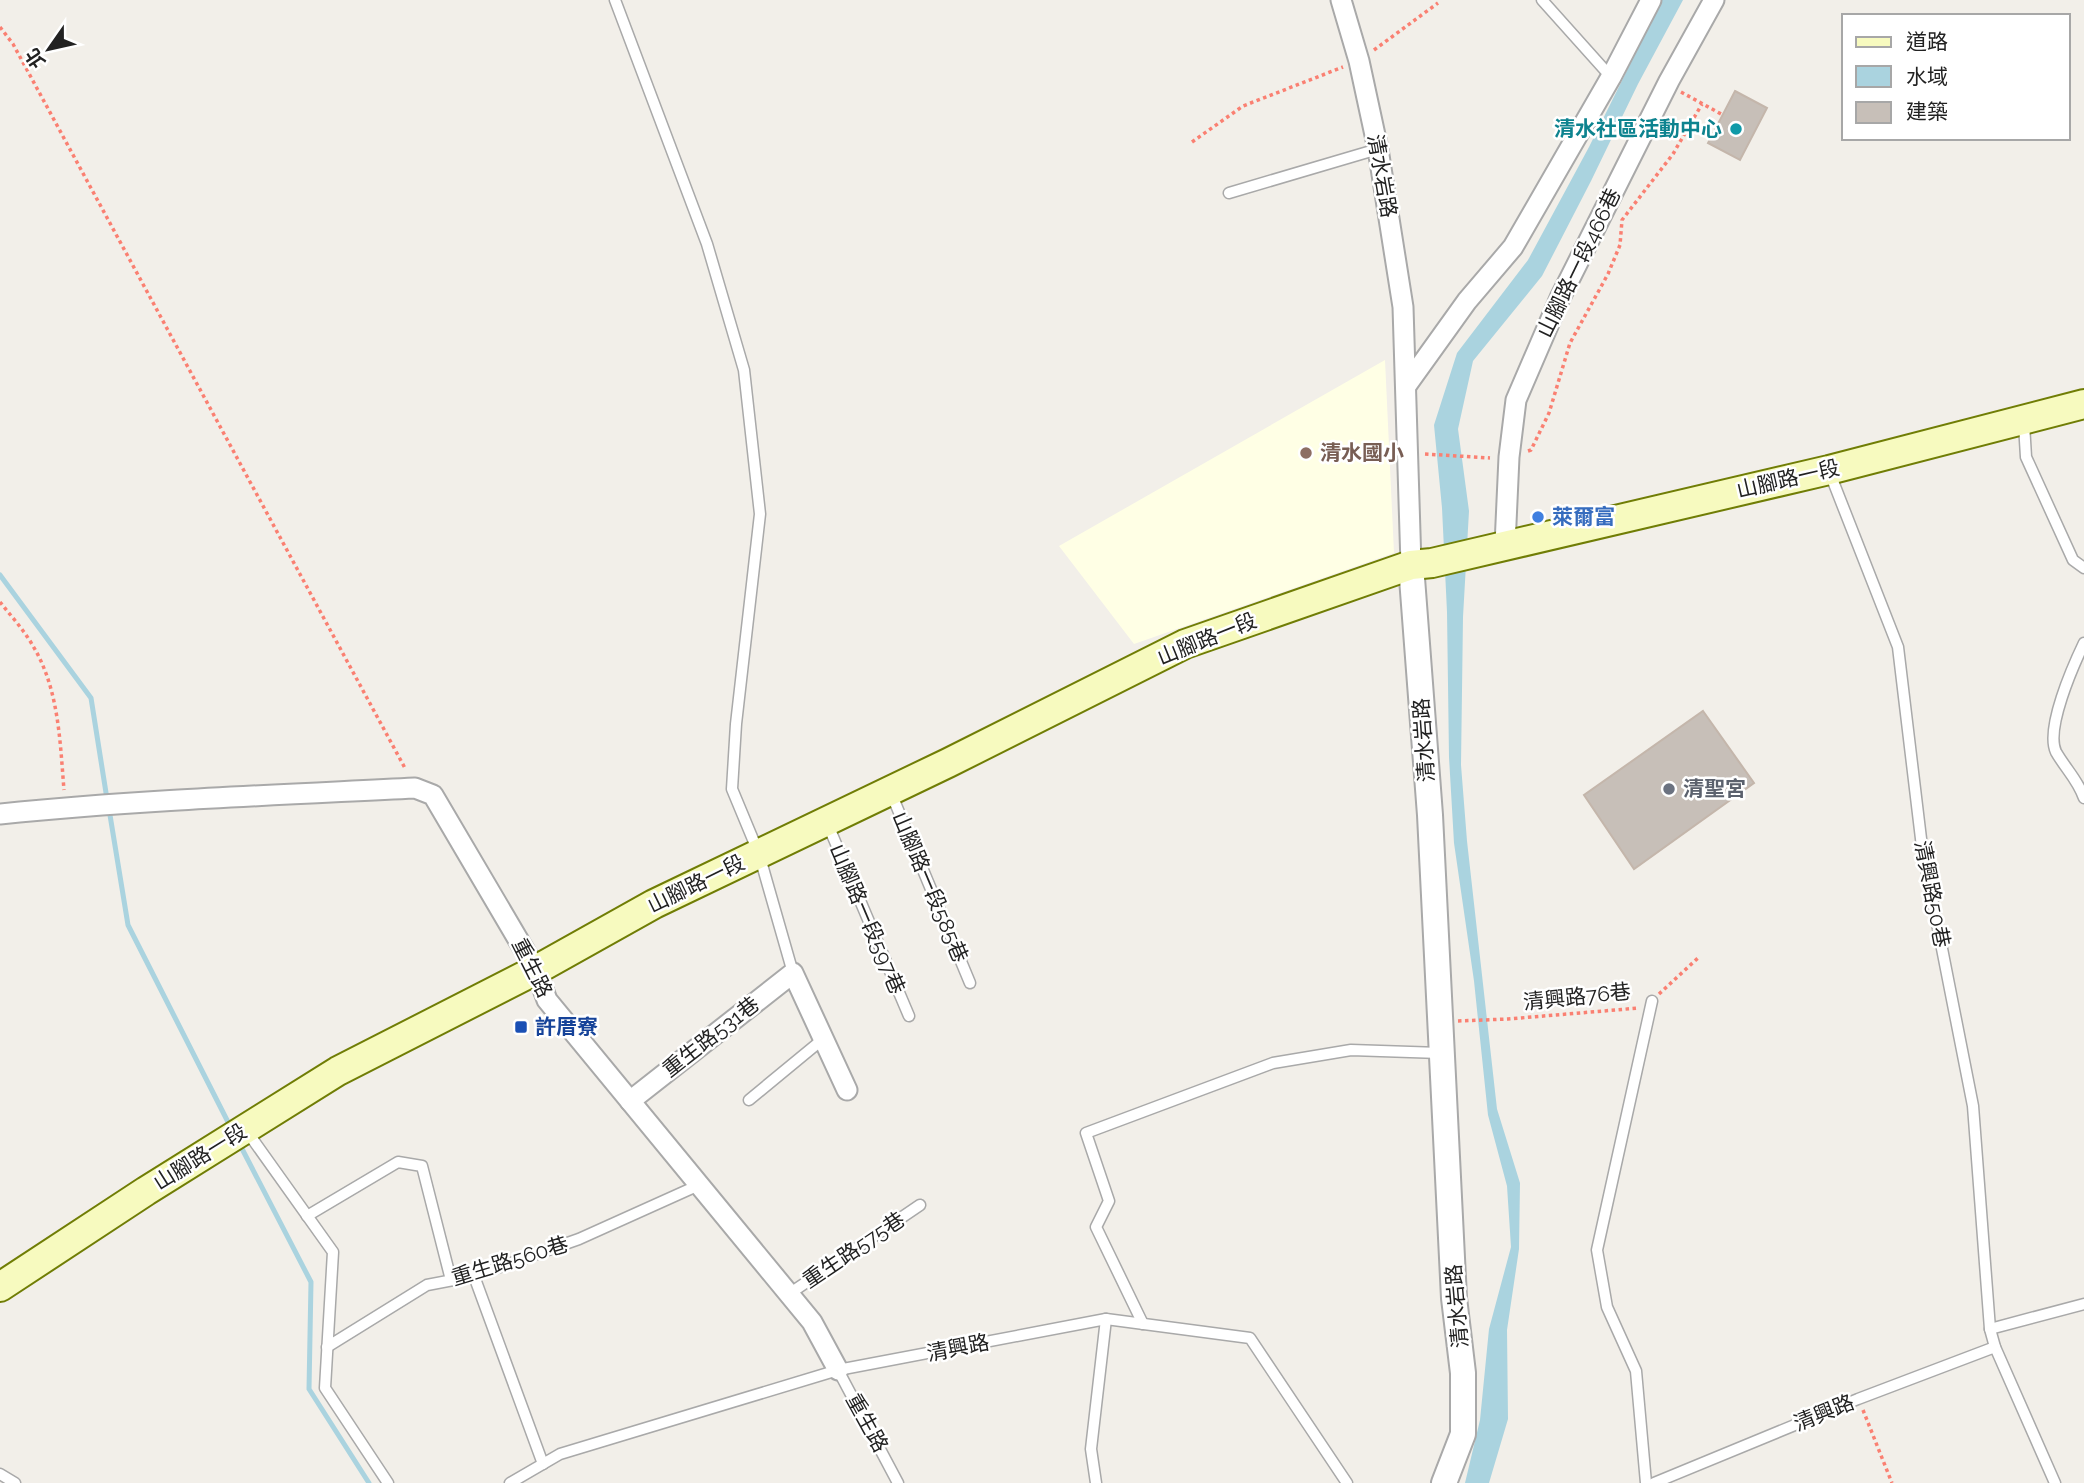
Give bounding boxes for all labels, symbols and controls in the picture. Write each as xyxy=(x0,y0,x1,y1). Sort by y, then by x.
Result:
north arrow xyxy=(14,14,84,84)
legend xyxy=(1842,14,2070,140)
text: 道路 xyxy=(1906,29,1948,54)
text: 北 xyxy=(20,44,49,73)
text: 水域 xyxy=(1906,64,1948,89)
text: 建築 xyxy=(1906,99,1948,124)
place label: 清水社區活動中心 xyxy=(1554,116,1722,141)
marker: 清水社區活動中心 xyxy=(1728,121,1744,137)
street label: 清水岩路 xyxy=(1363,132,1402,219)
street label: 山腳路一段466巷 xyxy=(1532,184,1625,341)
place label: 清水國小 xyxy=(1320,440,1404,465)
marker: 清水國小 xyxy=(1298,445,1314,461)
street label: 山腳路一段 xyxy=(1734,455,1842,503)
place label: 萊爾富 xyxy=(1552,504,1615,529)
marker: 萊爾富 xyxy=(1530,509,1546,525)
street label: 山腳路一段 xyxy=(1153,607,1260,670)
street label: 清水岩路 xyxy=(1408,697,1439,783)
place label: 清聖宮 xyxy=(1683,776,1746,801)
marker: 清聖宮 xyxy=(1661,781,1677,797)
street label: 山腳路一段585巷 xyxy=(887,808,973,966)
street label: 清興路50巷 xyxy=(1910,838,1955,949)
street label: 山腳路一段597巷 xyxy=(825,840,910,998)
street label: 山腳路一段 xyxy=(643,849,748,918)
street label: 重生路 xyxy=(507,934,558,1002)
street label: 清興路76巷 xyxy=(1522,978,1632,1015)
street label: 重生路531巷 xyxy=(657,991,764,1082)
place label: 許厝寮 xyxy=(535,1014,598,1039)
marker: 許厝寮 xyxy=(513,1019,529,1035)
street label: 山腳路一段 xyxy=(149,1118,251,1195)
street label: 重生路575巷 xyxy=(798,1206,910,1293)
street label: 重生路560巷 xyxy=(448,1231,571,1290)
street label: 清水岩路 xyxy=(1440,1263,1473,1349)
street label: 清興路 xyxy=(925,1329,991,1366)
street label: 重生路 xyxy=(841,1389,894,1456)
street label: 清興路 xyxy=(1790,1389,1858,1436)

